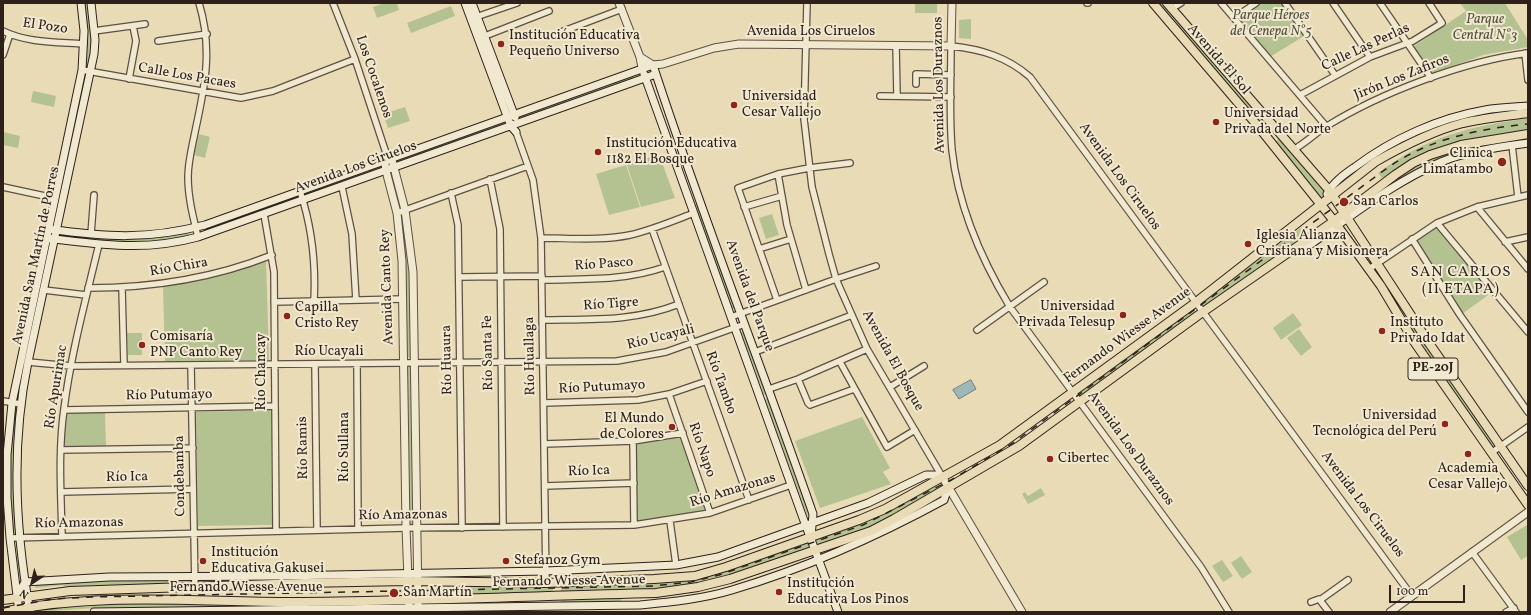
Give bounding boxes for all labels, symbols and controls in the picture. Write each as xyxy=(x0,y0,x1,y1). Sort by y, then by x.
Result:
park label: Parque Héroes del Cenepa N°5 xyxy=(1230,8,1312,40)
park label: Parque Central N°3 xyxy=(1453,12,1517,44)
street label: El Pozo xyxy=(21,16,69,38)
street label: Avenida Los Duraznos xyxy=(930,16,950,154)
street label: Calle Las Perlas xyxy=(1319,20,1413,76)
street label: Avenida El Sol xyxy=(1183,21,1253,99)
street label: Avenida Los Ciruelos xyxy=(747,24,875,40)
place label: Institución Educativa Pequeño Universo xyxy=(509,28,640,60)
street label: Los Cocalenos xyxy=(351,33,395,121)
marker: Institución Educativa Pequeño Universo xyxy=(496,39,506,49)
street label: Jirón Los Zafiros xyxy=(1352,51,1452,105)
street label: Calle Los Pacaes xyxy=(137,60,237,94)
place label: Universidad Cesar Vallejo xyxy=(742,89,821,122)
marker: Universidad Cesar Vallejo xyxy=(729,100,739,110)
place label: Universidad Privada del Norte xyxy=(1224,106,1331,138)
marker: Universidad Privada del Norte xyxy=(1211,117,1221,127)
street label: Avenida Los Ciruelos xyxy=(1074,120,1164,234)
place label: Institución Educativa 1182 El Bosque xyxy=(606,136,737,168)
street label: Avenida Los Ciruelos xyxy=(293,138,419,198)
place label: Clinica Limatambo xyxy=(1422,146,1493,178)
marker: Institución Educativa 1182 El Bosque xyxy=(593,147,603,157)
marker: Clinica Limatambo xyxy=(1496,156,1508,168)
street label: Avenida San Martín de Porres xyxy=(10,165,64,347)
place label: San Carlos xyxy=(1353,194,1418,210)
marker: San Carlos xyxy=(1338,196,1350,208)
place label: Iglesia Alianza Cristiana y Misionera xyxy=(1256,228,1389,260)
street label: Avenida Canto Rey xyxy=(378,229,398,345)
street label: Avenida del Parque xyxy=(721,238,777,354)
marker: Iglesia Alianza Cristiana y Misionera xyxy=(1243,239,1253,249)
street label: Río Chira xyxy=(149,255,209,281)
street label: Río Pasco xyxy=(574,255,634,275)
district label: SAN CARLOS (II ETAPA) xyxy=(1411,264,1511,299)
street label: Fernando Wiesse Avenue xyxy=(1061,284,1195,388)
street label: Río Tigre xyxy=(583,295,639,315)
place label: Universidad Privada Telesup xyxy=(1018,299,1115,332)
place label: Capilla Cristo Rey xyxy=(295,300,359,332)
street label: Avenida El Bosque xyxy=(857,308,927,414)
marker: Universidad Privada Telesup xyxy=(1118,310,1128,320)
marker: Capilla Cristo Rey xyxy=(282,311,292,321)
street label: Río Santa Fe xyxy=(480,315,498,391)
place label: Instituto Privado Idat xyxy=(1390,315,1465,348)
street label: Río Huallaga xyxy=(522,316,540,396)
street label: Río Ucayali xyxy=(625,321,697,355)
street label: Río Huaura xyxy=(439,325,457,395)
marker: Instituto Privado Idat xyxy=(1377,326,1387,336)
place label: Comisaría PNP Canto Rey xyxy=(150,329,242,362)
street label: Río Chancay xyxy=(254,333,270,411)
marker: Comisaría PNP Canto Rey xyxy=(137,340,147,350)
street label: Río Apurimac xyxy=(42,344,72,430)
street label: Río Ucayali xyxy=(294,344,364,360)
street label: Río Tambo xyxy=(701,349,739,417)
road number: PE-20J xyxy=(1408,358,1458,380)
street label: Río Putumayo xyxy=(558,377,646,399)
street label: Río Putumayo xyxy=(126,387,212,405)
street label: Avenida Los Duraznos xyxy=(1083,389,1177,509)
place label: Universidad Tecnológica del Perú xyxy=(1312,408,1437,440)
place label: El Mundo de Colores xyxy=(600,411,664,444)
street label: Río Sullana xyxy=(337,412,353,482)
street label: Río Ramis xyxy=(295,416,313,480)
marker: Universidad Tecnológica del Perú xyxy=(1440,419,1450,429)
street label: Río Napo xyxy=(684,420,718,480)
marker: El Mundo de Colores xyxy=(667,422,677,432)
street label: Condebamba xyxy=(172,435,190,517)
street label: Avenida Los Ciruelos xyxy=(1317,449,1407,561)
marker: Academia Cesar Vallejo xyxy=(1463,449,1473,459)
place label: Cibertec xyxy=(1058,451,1109,467)
marker: Cibertec xyxy=(1045,454,1055,464)
place label: Academia Cesar Vallejo xyxy=(1428,461,1508,494)
street label: Río Ica xyxy=(568,463,610,481)
street label: Río Ica xyxy=(106,469,148,487)
street label: Río Amazonas xyxy=(688,470,778,512)
street label: Río Amazonas xyxy=(358,507,448,525)
street label: Río Amazonas xyxy=(34,515,124,533)
place label: Institución Educativa Gakusei xyxy=(211,545,324,578)
place label: Stefanoz Gym xyxy=(514,553,601,569)
marker: Institución Educativa Gakusei xyxy=(198,556,208,566)
marker: Stefanoz Gym xyxy=(501,556,511,566)
north arrow xyxy=(12,563,52,603)
street label: Fernando Wiesse Avenue xyxy=(492,572,646,592)
place label: Institución Educativa Los Pinos xyxy=(787,576,909,608)
scale bar xyxy=(1391,577,1467,603)
street label: Fernando Wiesse Avenue xyxy=(169,580,323,596)
text: 100 m xyxy=(1396,584,1428,600)
text: N xyxy=(17,585,32,602)
place label: San Martín xyxy=(403,585,472,601)
marker: San Martín xyxy=(388,587,400,599)
marker: Institución Educativa Los Pinos xyxy=(774,587,784,597)

